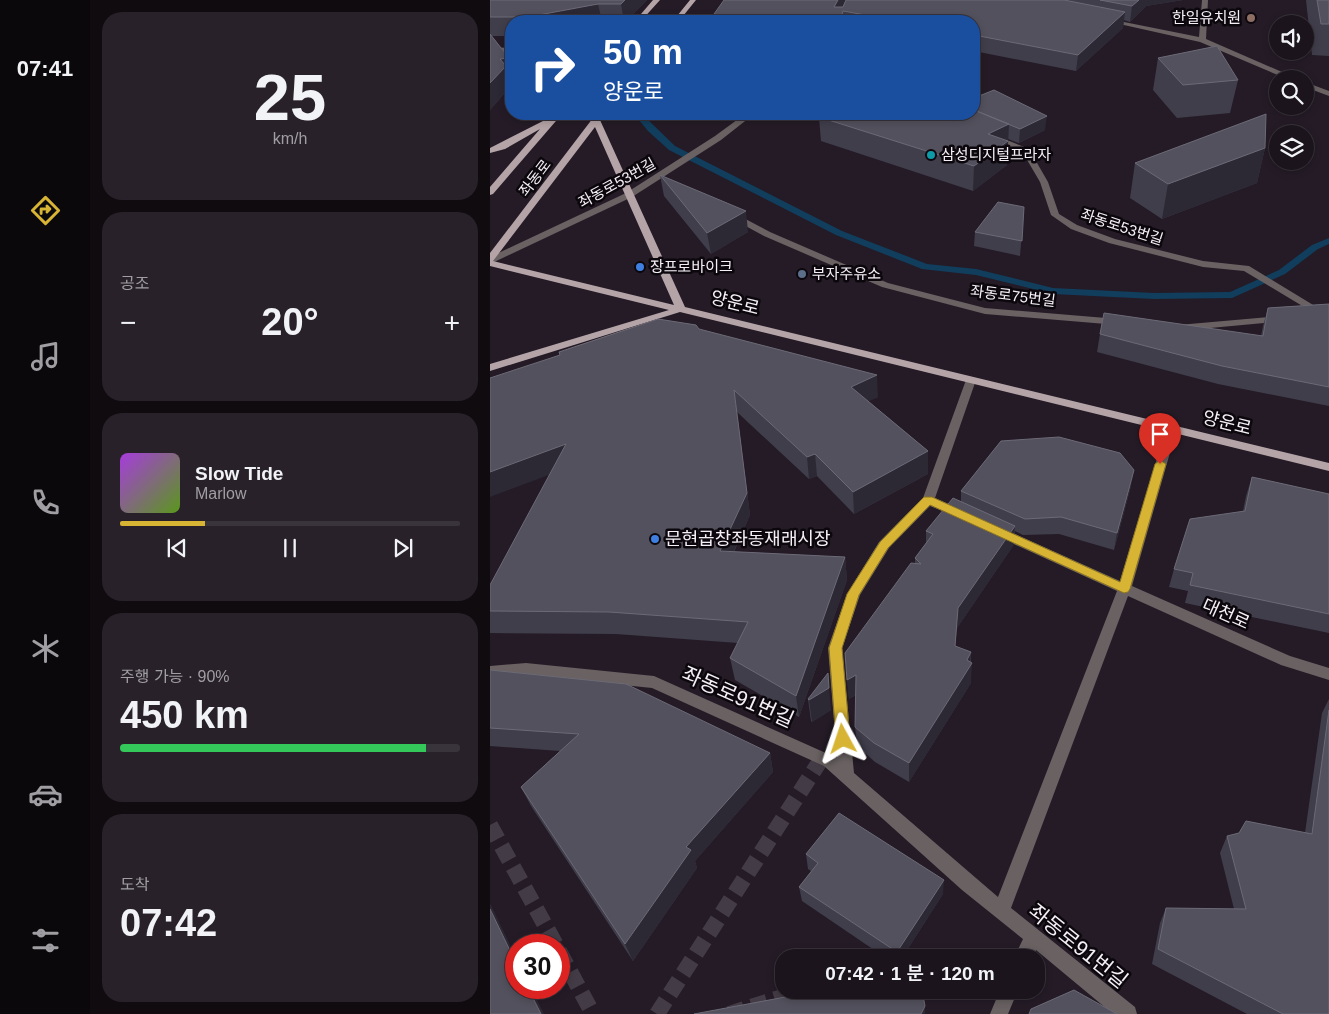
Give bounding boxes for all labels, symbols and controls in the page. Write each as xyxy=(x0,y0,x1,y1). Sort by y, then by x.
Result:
place label: 한일유치원 xyxy=(1172,9,1241,26)
marker: 한일유치원 xyxy=(1245,12,1257,24)
map controls xyxy=(1269,15,1314,170)
button: sound xyxy=(1269,15,1314,60)
text: 50 m xyxy=(603,32,683,71)
icon: right xyxy=(520,35,585,100)
text: 07:41 xyxy=(17,56,73,81)
text: 25 xyxy=(254,61,326,134)
button: search xyxy=(1269,70,1314,115)
text: 양운로 xyxy=(603,79,664,104)
button: layers xyxy=(1269,125,1314,170)
text: km/h xyxy=(273,130,307,147)
place label: 삼성디지털프라자 xyxy=(941,146,1052,163)
marker: 삼성디지털프라자 xyxy=(925,149,937,161)
street label: 좌동로53번길 xyxy=(575,154,658,211)
street label: 좌동로 xyxy=(515,156,554,199)
icon: directions xyxy=(28,193,63,228)
street label: 좌동로53번길 xyxy=(1079,205,1166,248)
place label: 장프로바이크 xyxy=(650,258,733,275)
marker: 장프로바이크 xyxy=(634,261,646,273)
place label: 부자주유소 xyxy=(812,265,881,282)
marker: 부자주유소 xyxy=(796,268,808,280)
text: 공조 xyxy=(120,275,149,292)
street label: 좌동로75번길 xyxy=(970,282,1057,309)
street label: 양운로 xyxy=(708,287,762,319)
text: 20° xyxy=(261,301,319,343)
text: − xyxy=(120,307,136,338)
text: + xyxy=(444,307,460,338)
icon: music xyxy=(28,339,63,374)
street label: 양운로 xyxy=(1200,407,1254,439)
pin xyxy=(1139,413,1181,464)
icon: arrive xyxy=(1146,420,1174,448)
text: Slow Tide xyxy=(195,463,283,484)
icon: phone xyxy=(28,485,63,520)
text: Marlow xyxy=(195,485,247,502)
place label: 문현곱창좌동재래시장 xyxy=(665,529,831,549)
marker: 문현곱창좌동재래시장 xyxy=(649,533,661,545)
icon: previous xyxy=(163,534,191,562)
icon: pause xyxy=(276,534,304,562)
icon: next xyxy=(389,534,417,562)
street label: 대천로 xyxy=(1199,595,1253,633)
icon: climate xyxy=(28,631,63,666)
street label: 좌동로91번길 xyxy=(679,662,798,731)
text: 주행 가능 · 90% xyxy=(120,668,230,685)
text: 450 km xyxy=(120,694,249,736)
position arrow xyxy=(816,712,868,764)
icon: car xyxy=(28,777,63,812)
text: 도착 xyxy=(120,876,149,893)
street label: 좌동로91번길 xyxy=(1024,899,1132,992)
text: 07:42 xyxy=(120,902,217,944)
icon: filters xyxy=(28,923,63,958)
speed limit sign: 30 xyxy=(505,934,570,999)
text: 07:42 · 1 분 · 120 m xyxy=(825,963,995,984)

